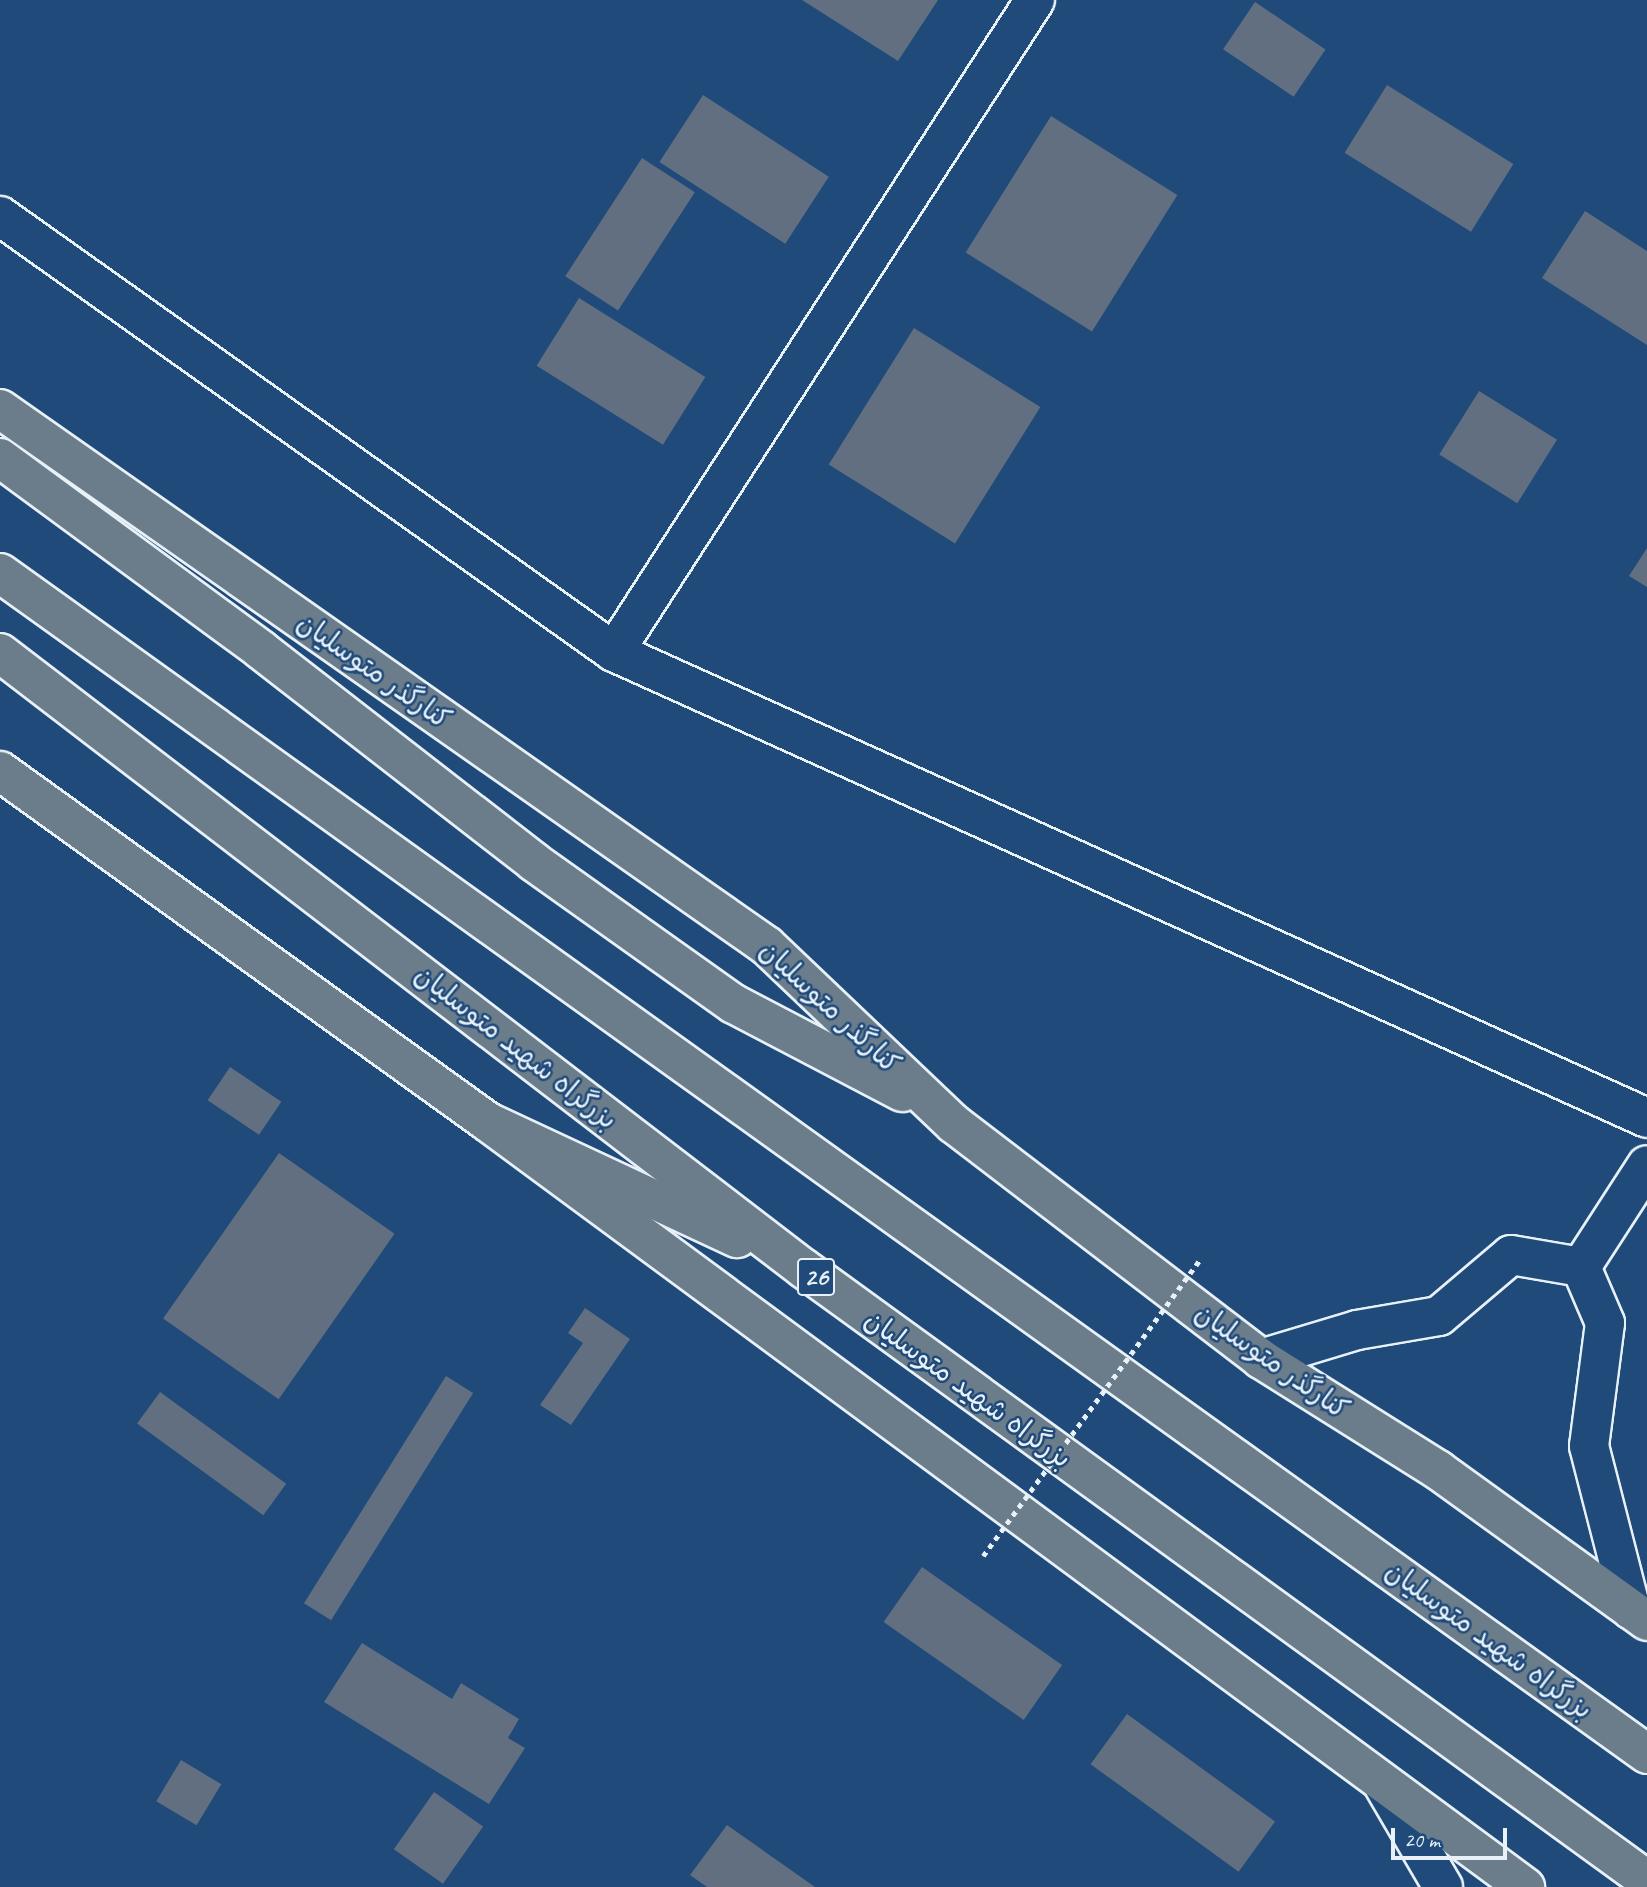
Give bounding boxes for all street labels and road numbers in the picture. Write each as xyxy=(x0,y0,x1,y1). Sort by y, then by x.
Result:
street label: کنارگذر متوسلیان xyxy=(291,606,457,736)
street label: کنارگذر متوسلیان xyxy=(753,933,907,1081)
street label: بزرگراه شهید متوسلیان xyxy=(408,958,624,1136)
road number: 26 xyxy=(797,1254,835,1300)
street label: کنارگذر متوسلیان xyxy=(1189,1296,1355,1426)
street label: بزرگراه شهید متوسلیان xyxy=(858,1303,1078,1475)
street label: بزرگراه شهید متوسلیان xyxy=(1379,1554,1599,1726)

